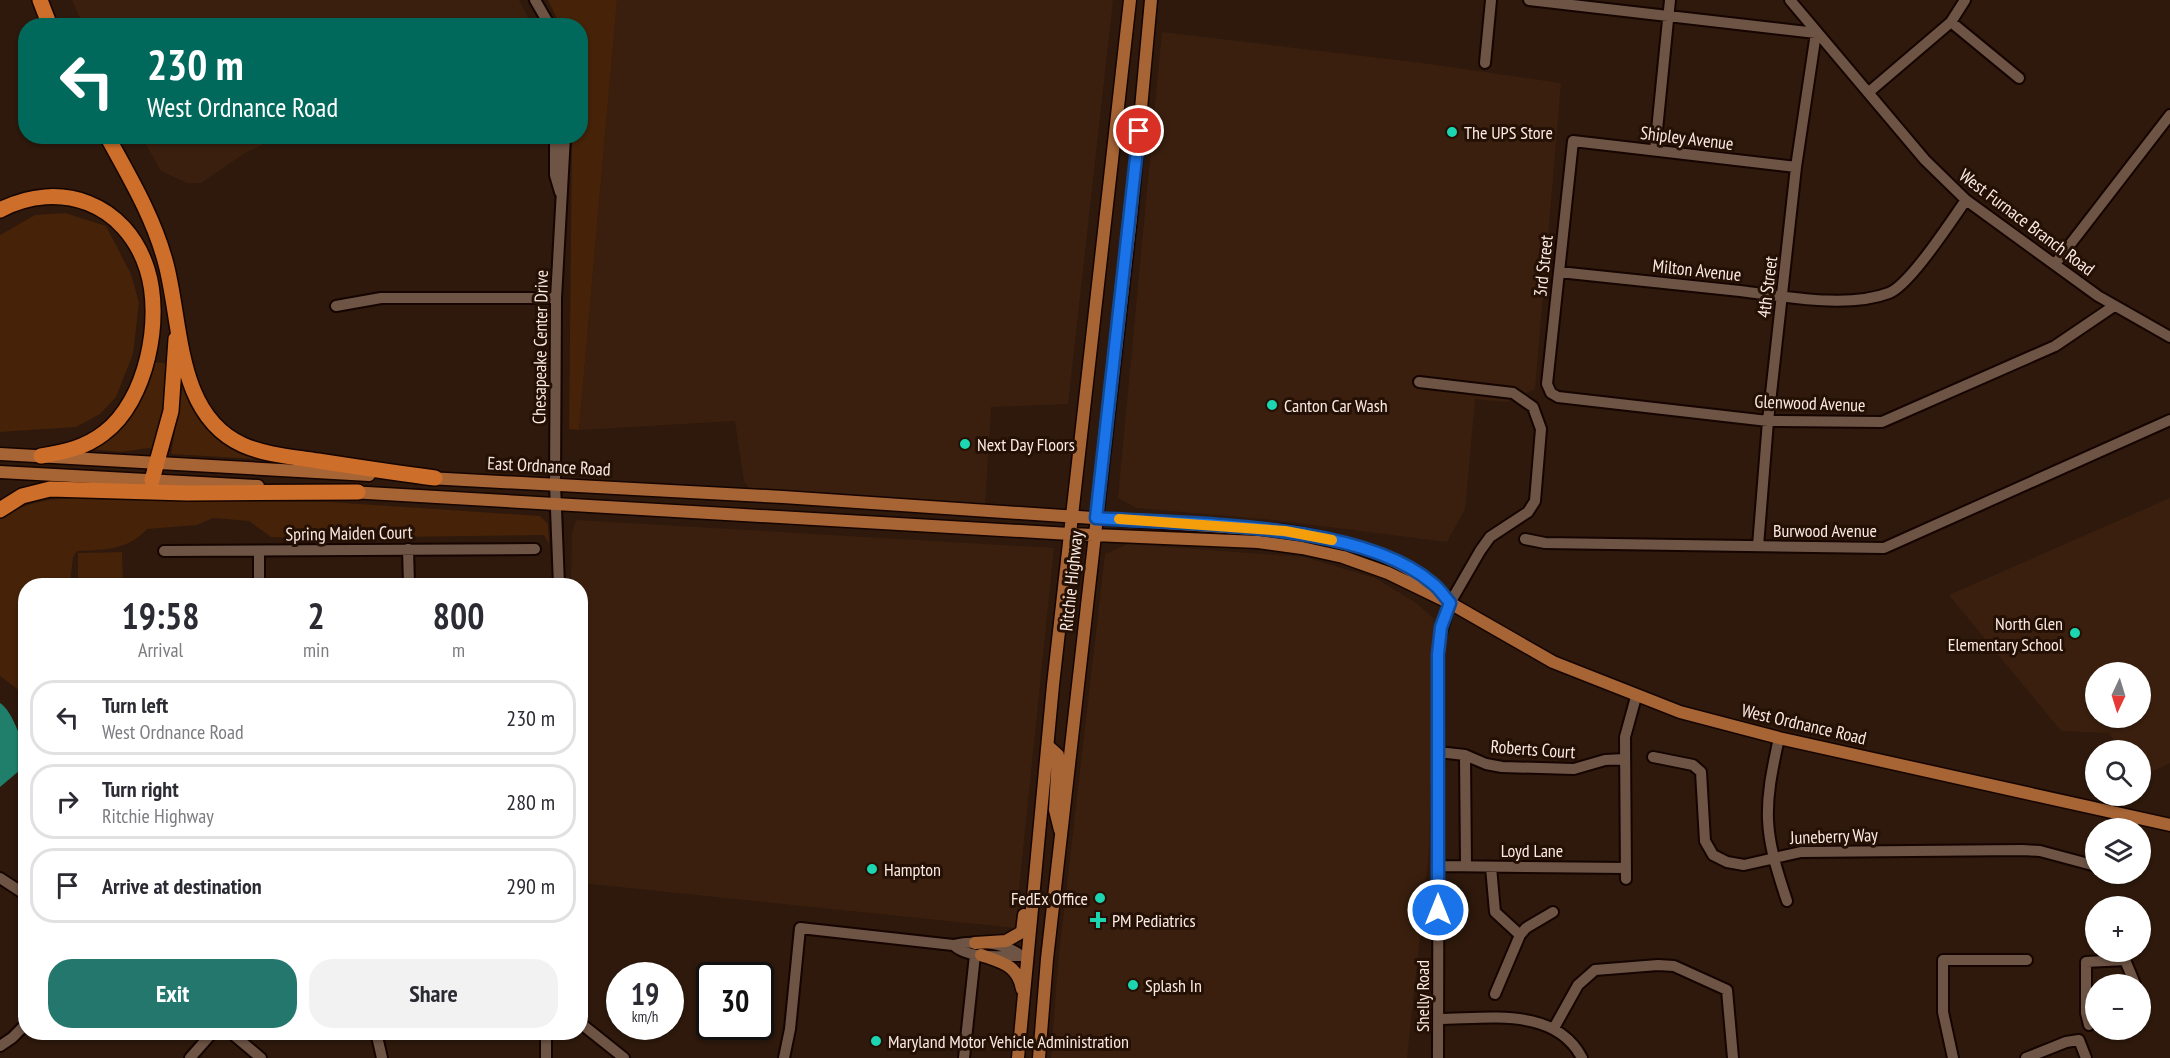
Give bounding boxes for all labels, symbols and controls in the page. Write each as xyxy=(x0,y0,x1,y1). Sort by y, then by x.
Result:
text: 230 m xyxy=(147,37,244,92)
icon: left xyxy=(48,42,126,120)
text: West Ordnance Road xyxy=(147,90,338,124)
pin xyxy=(1113,105,1164,156)
icon: arrive xyxy=(1122,114,1155,147)
place label: The UPS Store xyxy=(1464,121,1553,144)
street label: Shipley Avenue xyxy=(1639,121,1735,155)
marker: The UPS Store xyxy=(1445,125,1459,139)
street label: West Furnace Branch Road xyxy=(1955,164,2099,280)
street label: 3rd Street xyxy=(1528,234,1558,298)
street label: Milton Avenue xyxy=(1652,254,1742,286)
street label: 4th Street xyxy=(1752,255,1782,319)
street label: Chesapeake Center Drive xyxy=(527,270,553,424)
street label: Glenwood Avenue xyxy=(1754,390,1866,416)
place label: Canton Car Wash xyxy=(1284,394,1388,417)
marker: Canton Car Wash xyxy=(1265,398,1279,412)
place label: Next Day Floors xyxy=(977,433,1075,456)
marker: Next Day Floors xyxy=(958,437,972,451)
street label: East Ordnance Road xyxy=(487,451,611,481)
street label: Burwood Avenue xyxy=(1773,519,1877,542)
street label: Spring Maiden Court xyxy=(285,520,413,546)
street label: Ritchie Highway xyxy=(1054,530,1088,632)
text: 19:58 xyxy=(122,592,199,639)
text: 2 xyxy=(307,592,325,639)
text: 800 xyxy=(433,592,484,639)
place label: North Glen Elementary School xyxy=(1948,612,2064,656)
marker: North Glen Elementary School xyxy=(2068,626,2082,640)
text: Arrival xyxy=(138,637,183,663)
text: min xyxy=(303,637,329,663)
text: m xyxy=(452,637,465,663)
north arrow xyxy=(2085,662,2151,728)
map controls xyxy=(2085,662,2151,1040)
text: Turn left xyxy=(102,691,168,719)
street label: West Ordnance Road xyxy=(1739,698,1869,750)
icon: left xyxy=(51,701,84,734)
text: 230 m xyxy=(506,704,555,732)
text: West Ordnance Road xyxy=(102,719,244,745)
street label: Roberts Court xyxy=(1490,735,1576,763)
button: search xyxy=(2085,740,2151,806)
text: Turn right xyxy=(102,775,179,803)
icon: right xyxy=(51,785,84,818)
text: 280 m xyxy=(506,788,555,816)
text: Ritchie Highway xyxy=(102,803,214,829)
button: layers xyxy=(2085,818,2151,884)
street label: Juneberry Way xyxy=(1789,823,1879,849)
street label: Loyd Lane xyxy=(1501,839,1563,862)
place label: Hampton xyxy=(884,858,941,881)
marker: Hampton xyxy=(865,862,879,876)
icon: arrive xyxy=(51,869,84,902)
text: Arrive at destination xyxy=(102,872,262,900)
text: 290 m xyxy=(506,872,555,900)
position arrow xyxy=(1406,878,1470,942)
place label: FedEx Office xyxy=(1011,887,1088,910)
marker: FedEx Office xyxy=(1093,891,1107,905)
button: + xyxy=(2085,896,2151,962)
place label: PM Pediatrics xyxy=(1112,909,1196,932)
marker: PM Pediatrics xyxy=(1089,911,1107,929)
button: Exit xyxy=(48,959,297,1028)
button: Share xyxy=(309,959,558,1028)
street label: Shelly Road xyxy=(1411,960,1434,1032)
speed limit sign: 30 xyxy=(696,962,774,1040)
text: 19 xyxy=(631,974,659,1013)
place label: Splash In xyxy=(1145,974,1202,997)
button: − xyxy=(2085,974,2151,1040)
marker: Splash In xyxy=(1126,978,1140,992)
text: km/h xyxy=(632,1007,658,1026)
place label: Maryland Motor Vehicle Administration xyxy=(888,1030,1129,1053)
marker: Maryland Motor Vehicle Administration xyxy=(869,1034,883,1048)

